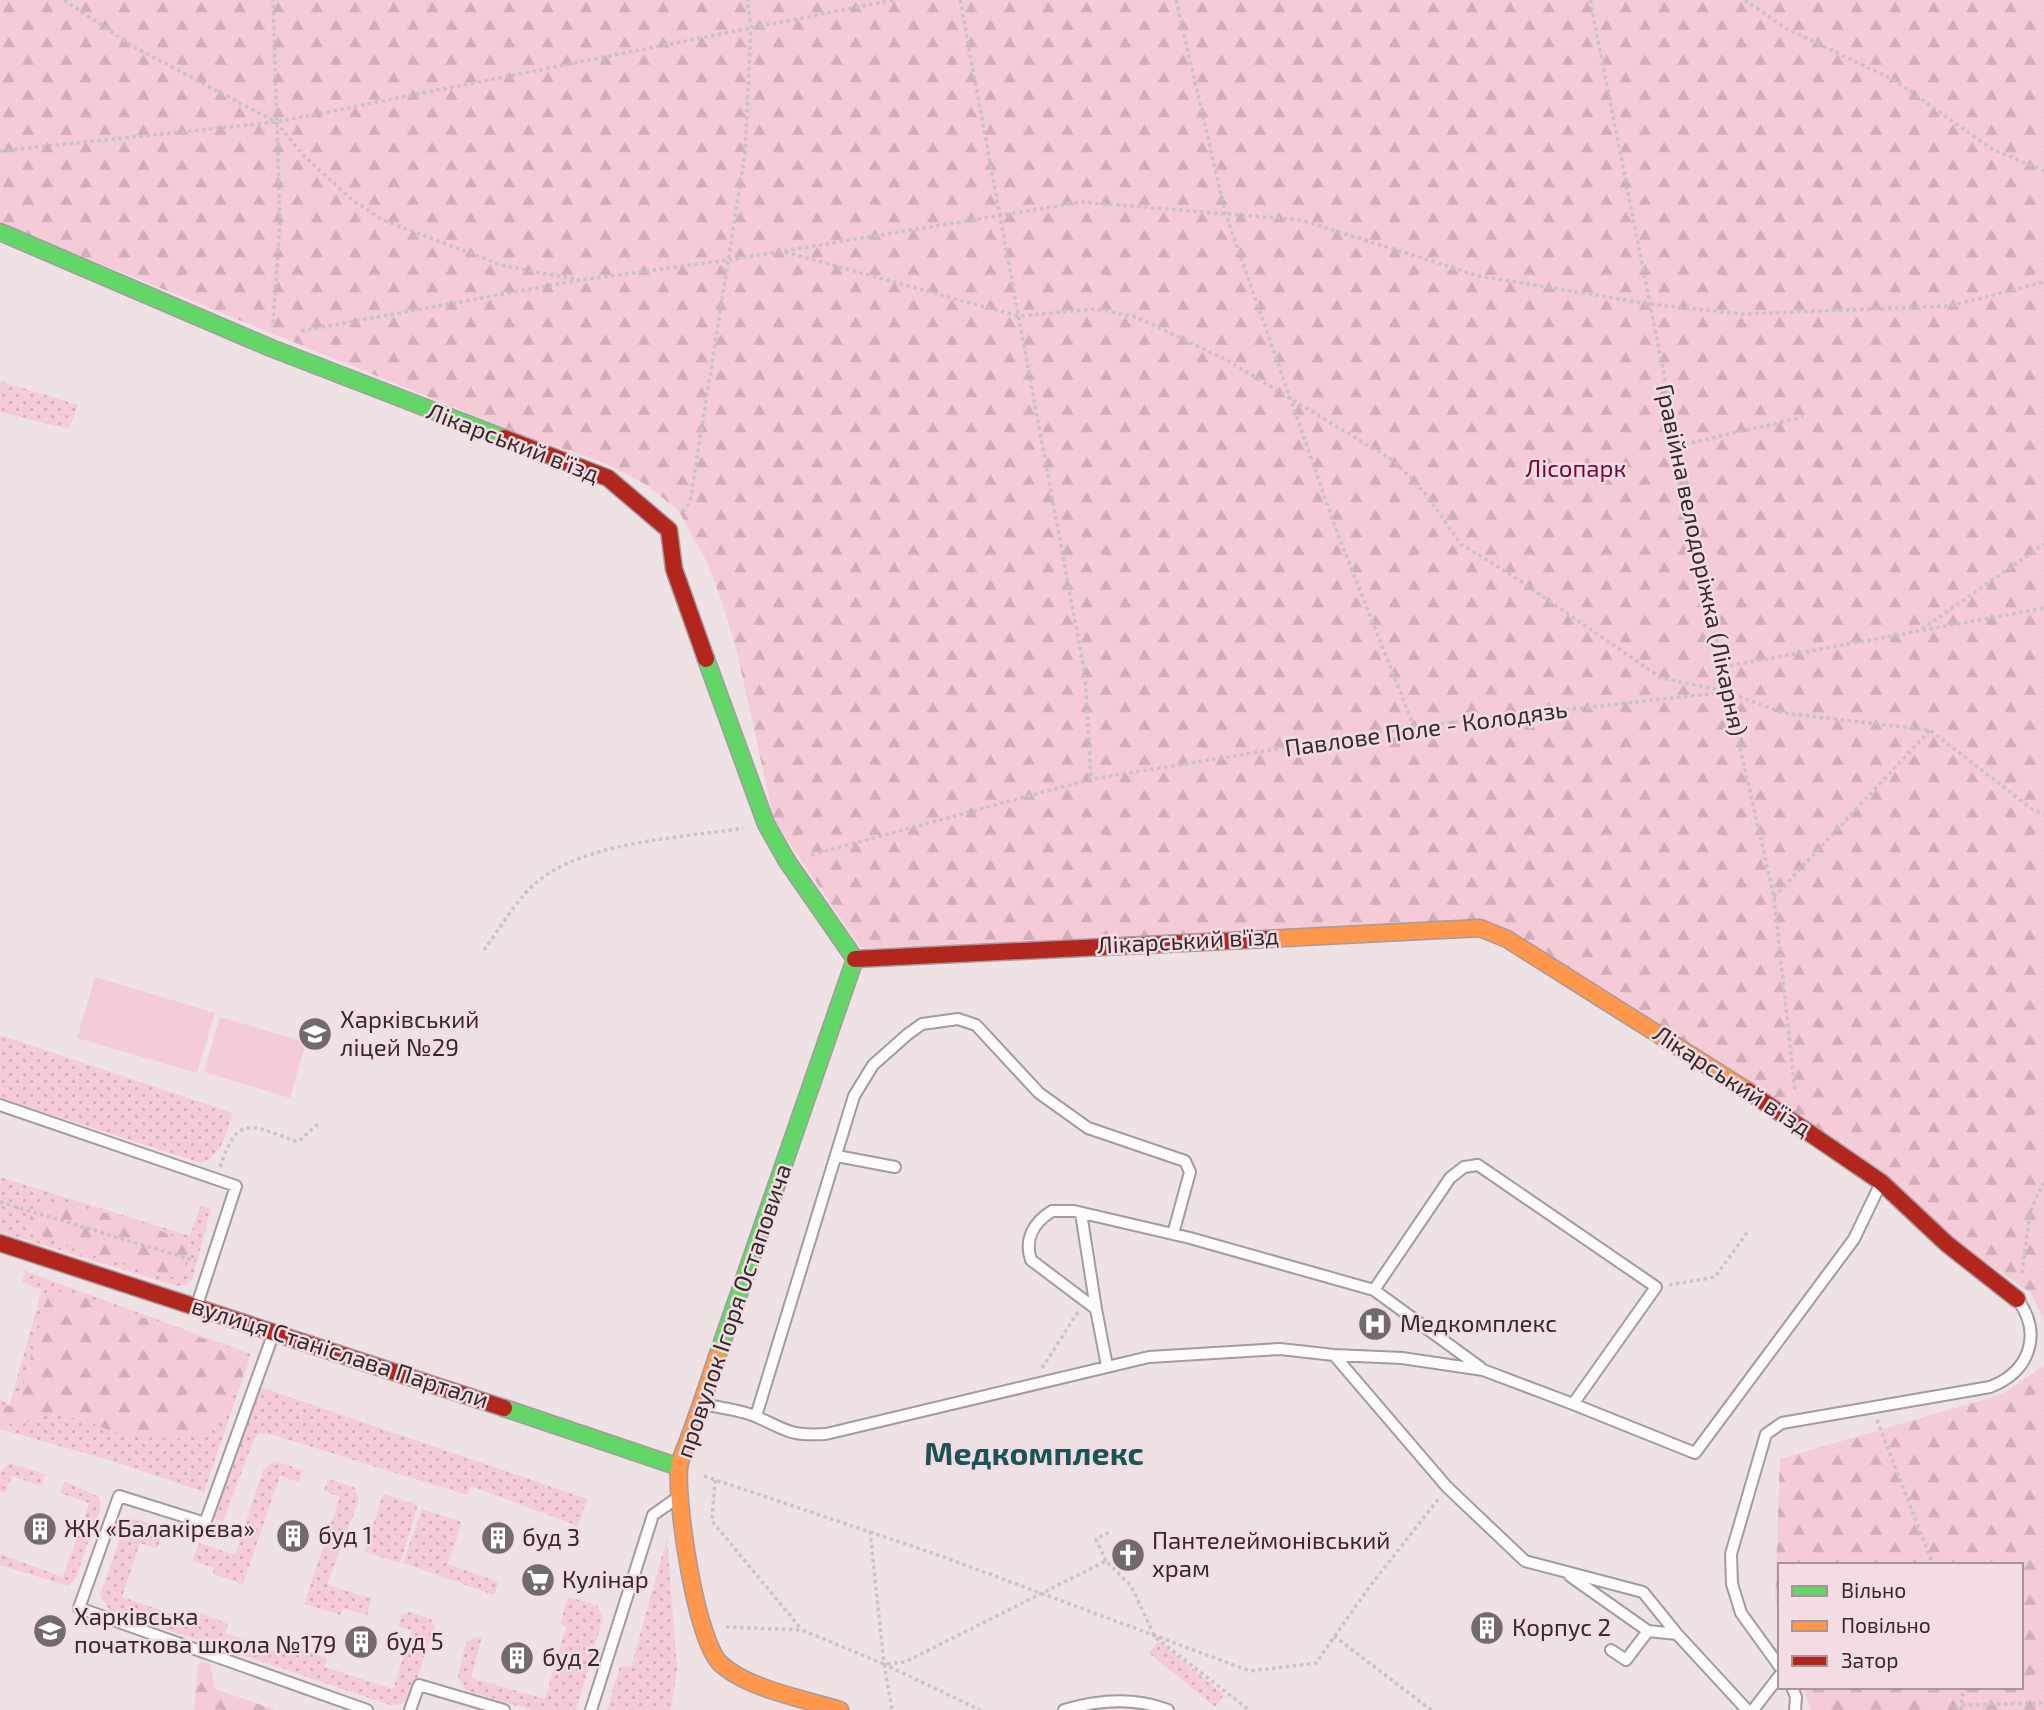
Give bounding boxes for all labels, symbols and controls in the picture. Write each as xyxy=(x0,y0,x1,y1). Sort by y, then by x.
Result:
street label: Гравійна велодоріжка (Лікарня) xyxy=(1651,381,1754,738)
street label: Лікарський в'їзд xyxy=(423,395,604,488)
park label: Лісопарк xyxy=(1526,453,1627,482)
street label: Павлове Поле - Колодязь xyxy=(1283,693,1569,762)
street label: Лікарський в'їзд xyxy=(1096,920,1280,959)
place label: Харківський ліцей №29 xyxy=(340,1004,479,1061)
school or university icon: Харківський ліцей №29 xyxy=(296,1015,334,1053)
street label: Лікарський в'їзд xyxy=(1648,1018,1817,1142)
street label: провулок Ігоря Остаповича xyxy=(669,1160,798,1462)
street label: вулиця Станіслава Партали xyxy=(188,1290,493,1414)
hospital icon: Медкомплекс xyxy=(1356,1305,1394,1343)
place label: Медкомплекс xyxy=(1400,1308,1557,1337)
district label: Медкомплекс xyxy=(924,1433,1144,1471)
building icon: ЖК «Балакірєва» xyxy=(21,1510,59,1548)
place label: ЖК «Балакірєва» xyxy=(64,1513,255,1542)
building icon: буд 1 xyxy=(274,1517,312,1555)
building icon: буд 3 xyxy=(479,1519,517,1557)
place label: буд 1 xyxy=(318,1520,372,1550)
place label: буд 3 xyxy=(522,1522,580,1552)
place label: Пантелеймонівський храм xyxy=(1152,1525,1390,1582)
church icon: Пантелеймонівський храм xyxy=(1109,1536,1147,1574)
supermarket icon: Кулінар xyxy=(519,1561,557,1599)
legend xyxy=(1778,1563,2023,1689)
place label: Кулінар xyxy=(562,1564,649,1594)
text: Вільно xyxy=(1841,1577,1906,1602)
place label: Харківська початкова школа №179 xyxy=(74,1601,337,1658)
building icon: Корпус 2 xyxy=(1468,1609,1506,1647)
school or university icon: Харківська початкова школа №179 xyxy=(31,1612,69,1650)
place label: Корпус 2 xyxy=(1512,1612,1611,1642)
text: Повільно xyxy=(1841,1612,1931,1637)
building icon: буд 5 xyxy=(342,1623,380,1661)
place label: буд 5 xyxy=(386,1626,444,1656)
building icon: буд 2 xyxy=(498,1639,536,1677)
place label: буд 2 xyxy=(542,1642,600,1672)
text: Затор xyxy=(1841,1647,1899,1672)

